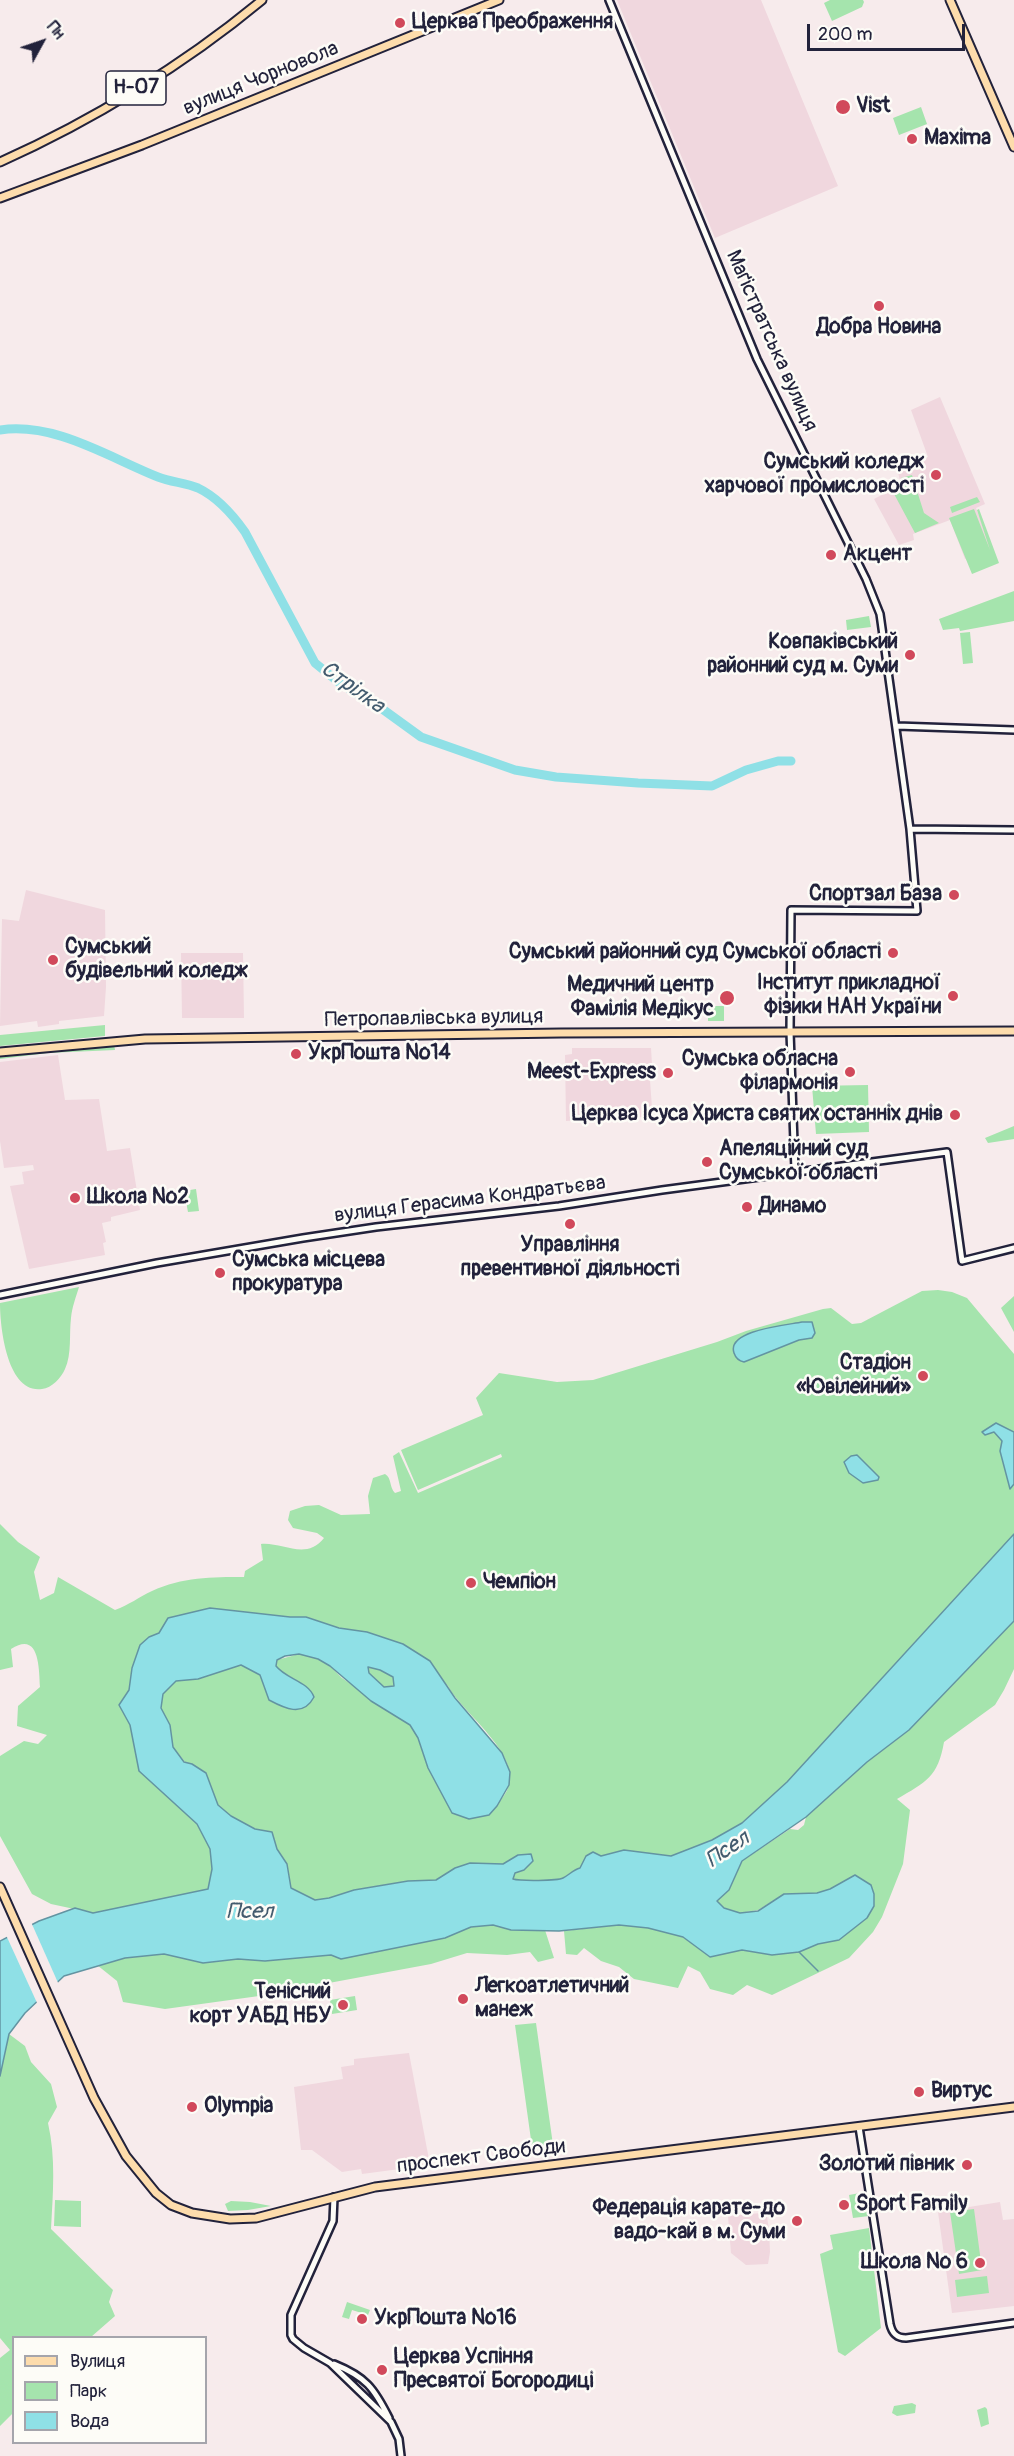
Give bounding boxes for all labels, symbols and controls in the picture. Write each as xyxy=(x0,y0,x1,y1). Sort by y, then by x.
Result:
place label: Церква Преображення xyxy=(412,10,613,36)
north arrow xyxy=(12,12,72,72)
scale bar xyxy=(810,12,968,50)
marker: Церква Преображення xyxy=(393,16,407,30)
text: Пн xyxy=(42,17,69,44)
text: 200 m xyxy=(818,23,873,46)
street label: вулиця Чорновола xyxy=(180,36,342,122)
road number: Н-07 xyxy=(106,71,166,105)
place label: Vist xyxy=(856,94,890,120)
marker: Vist xyxy=(834,98,852,116)
place label: Maxima xyxy=(924,126,991,152)
marker: Maxima xyxy=(905,132,919,146)
street label: Маґістратська вулиця xyxy=(720,246,822,436)
marker: Добра Новина xyxy=(872,299,886,313)
place label: Добра Новина xyxy=(817,315,941,341)
place label: Сумський коледж харчової промисловості xyxy=(704,450,924,500)
marker: Сумський коледж харчової промисловості xyxy=(929,468,943,482)
place label: Акцент xyxy=(843,542,912,568)
marker: Акцент xyxy=(824,548,838,562)
place label: Ковпаківський районний суд м. Суми xyxy=(707,630,898,680)
marker: Ковпаківський районний суд м. Суми xyxy=(903,648,917,662)
water label: Стрілка xyxy=(315,656,389,720)
place label: Спортзал База xyxy=(809,882,942,908)
marker: Спортзал База xyxy=(947,888,961,902)
place label: Сумський будівельний коледж xyxy=(65,935,248,985)
place label: Сумський районний суд Сумської області xyxy=(509,940,881,966)
marker: Сумський районний суд Сумської області xyxy=(886,946,900,960)
marker: Сумський будівельний коледж xyxy=(46,953,60,967)
place label: Інститут прикладної фізики НАН України xyxy=(757,971,941,1021)
place label: Медичний центр Фамілія Медікус xyxy=(567,973,714,1023)
marker: Медичний центр Фамілія Медікус xyxy=(718,989,736,1007)
marker: Інститут прикладної фізики НАН України xyxy=(946,989,960,1003)
street label: Петропавлівська вулиця xyxy=(324,1004,544,1034)
place label: УкрПошта №14 xyxy=(308,1041,451,1067)
marker: УкрПошта №14 xyxy=(289,1047,303,1061)
place label: Сумська обласна філармонія xyxy=(682,1047,838,1097)
place label: Meest-Express xyxy=(527,1060,656,1086)
marker: Сумська обласна філармонія xyxy=(843,1065,857,1079)
marker: Meest-Express xyxy=(661,1066,675,1080)
place label: Церква Ісуса Христа святих останніх днів xyxy=(572,1102,943,1128)
marker: Церква Ісуса Христа святих останніх днів xyxy=(948,1108,962,1122)
place label: Апеляційний суд Сумської області xyxy=(719,1137,878,1187)
marker: Апеляційний суд Сумської області xyxy=(700,1155,714,1169)
street label: вулиця Герасима Кондратьєва xyxy=(333,1171,607,1229)
place label: Школа №2 xyxy=(87,1185,189,1211)
marker: Школа №2 xyxy=(68,1191,82,1205)
place label: Динамо xyxy=(759,1194,826,1220)
marker: Динамо xyxy=(740,1200,754,1214)
marker: Управління превентивної діяльності xyxy=(563,1217,577,1231)
place label: Управління превентивної діяльності xyxy=(461,1233,679,1283)
place label: Сумська місцева прокуратура xyxy=(232,1248,385,1298)
marker: Сумська місцева прокуратура xyxy=(213,1266,227,1280)
place label: Стадіон «Ювілейний» xyxy=(796,1351,911,1401)
marker: Стадіон «Ювілейний» xyxy=(916,1369,930,1383)
place label: Чемпіон xyxy=(483,1570,556,1596)
marker: Чемпіон xyxy=(464,1576,478,1590)
water label: Псел xyxy=(701,1826,755,1874)
water label: Псел xyxy=(227,1899,273,1925)
place label: Легкоатлетичний манеж xyxy=(475,1974,629,2024)
place label: Тенісний корт УАБД НБУ xyxy=(189,1980,331,2030)
marker: Легкоатлетичний манеж xyxy=(456,1992,470,2006)
marker: Тенісний корт УАБД НБУ xyxy=(336,1998,350,2012)
place label: Виртус xyxy=(931,2079,992,2105)
marker: Виртус xyxy=(912,2085,926,2099)
place label: Olympia xyxy=(204,2094,273,2120)
marker: Olympia xyxy=(185,2100,199,2114)
street label: проспект Свободи xyxy=(395,2134,567,2180)
place label: Золотий півник xyxy=(819,2152,955,2178)
marker: Золотий півник xyxy=(960,2158,974,2172)
place label: Sport Family xyxy=(856,2192,967,2218)
place label: Федерація карате-до вадо-кай в м. Суми xyxy=(593,2196,785,2246)
marker: Sport Family xyxy=(837,2198,851,2212)
marker: Федерація карате-до вадо-кай в м. Суми xyxy=(790,2214,804,2228)
place label: Школа № 6 xyxy=(861,2250,968,2276)
marker: Школа № 6 xyxy=(973,2256,987,2270)
place label: УкрПошта №16 xyxy=(374,2306,517,2332)
marker: УкрПошта №16 xyxy=(355,2312,369,2326)
legend xyxy=(12,2336,207,2444)
place label: Церква Успіння Пресвятої Богородиці xyxy=(394,2345,594,2395)
text: Вулиця xyxy=(70,2350,125,2373)
marker: Церква Успіння Пресвятої Богородиці xyxy=(375,2363,389,2377)
text: Парк xyxy=(70,2380,107,2403)
text: Вода xyxy=(70,2410,109,2433)

